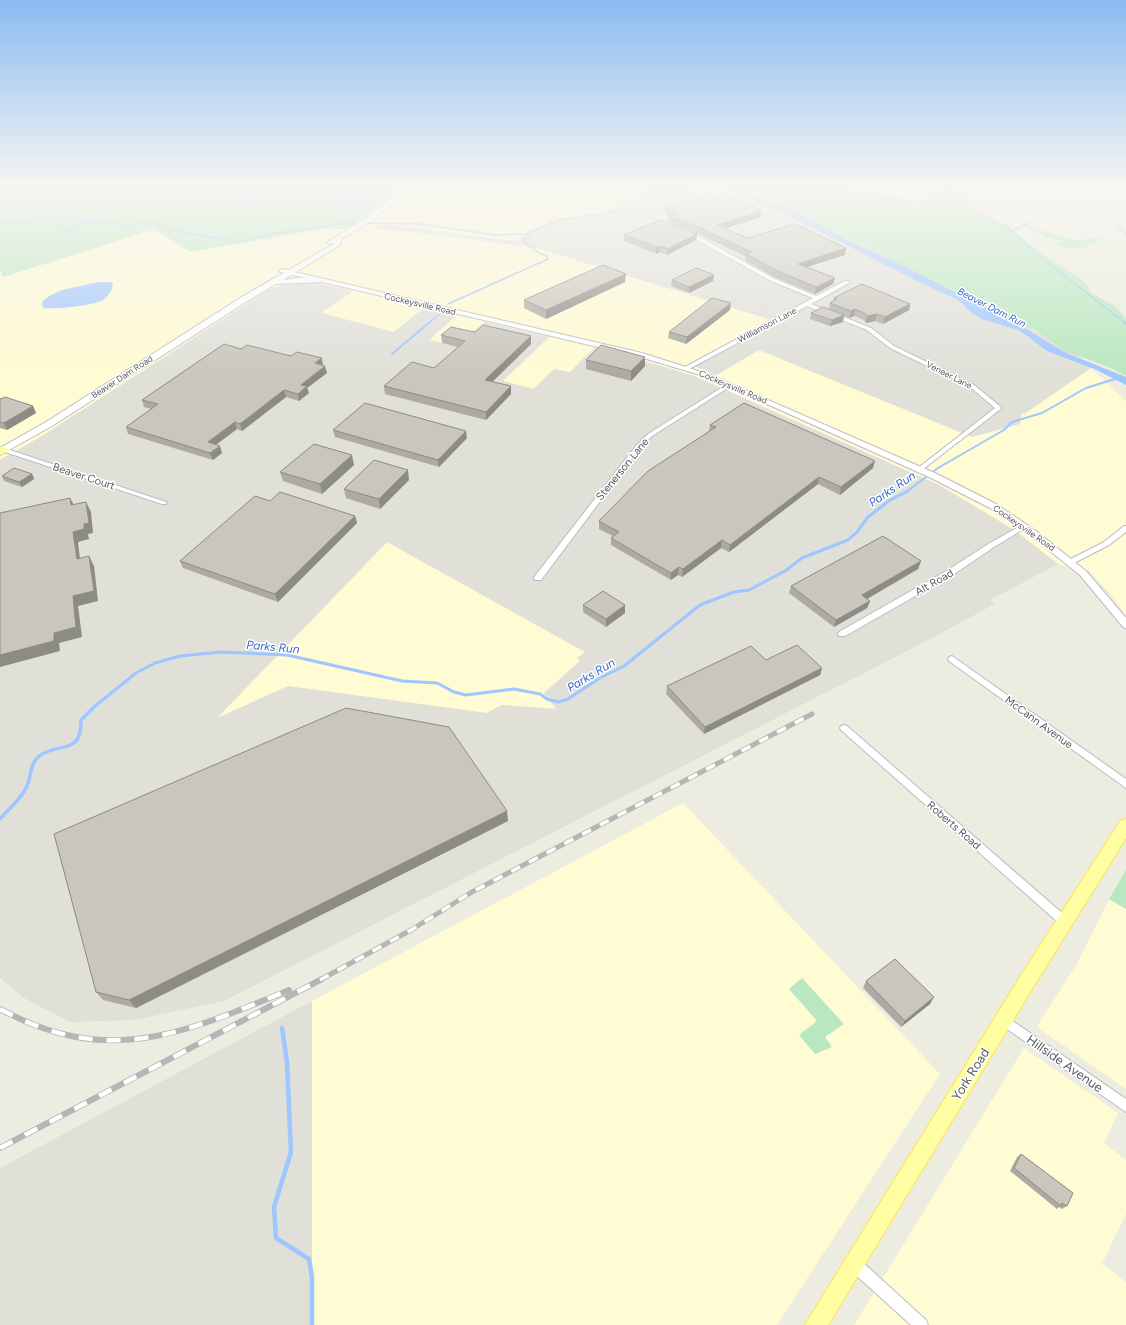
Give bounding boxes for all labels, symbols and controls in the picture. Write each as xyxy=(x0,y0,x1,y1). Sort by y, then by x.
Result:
water label: Beaver Dam Run xyxy=(955,285,1029,330)
street label: Cockeysville Road xyxy=(383,290,457,317)
street label: Williamson Lane xyxy=(736,304,798,345)
street label: Beaver Dam Road xyxy=(89,353,155,401)
street label: Veneer Lane xyxy=(924,358,974,391)
street label: Cockeysville Road xyxy=(697,367,769,406)
street label: Stenerson Lane xyxy=(593,435,652,503)
street label: Beaver Court xyxy=(51,460,117,493)
water label: Parks Run xyxy=(866,468,918,510)
street label: Cockeysville Road xyxy=(991,502,1057,553)
street label: Alt Road xyxy=(913,566,956,599)
water label: Parks Run xyxy=(246,638,300,656)
water label: Parks Run xyxy=(565,655,618,695)
street label: McCann Avenue xyxy=(1002,693,1075,751)
street label: Roberts Road xyxy=(924,799,983,852)
street label: Hillside Avenue xyxy=(1024,1032,1106,1095)
street label: York Road xyxy=(949,1046,992,1103)

